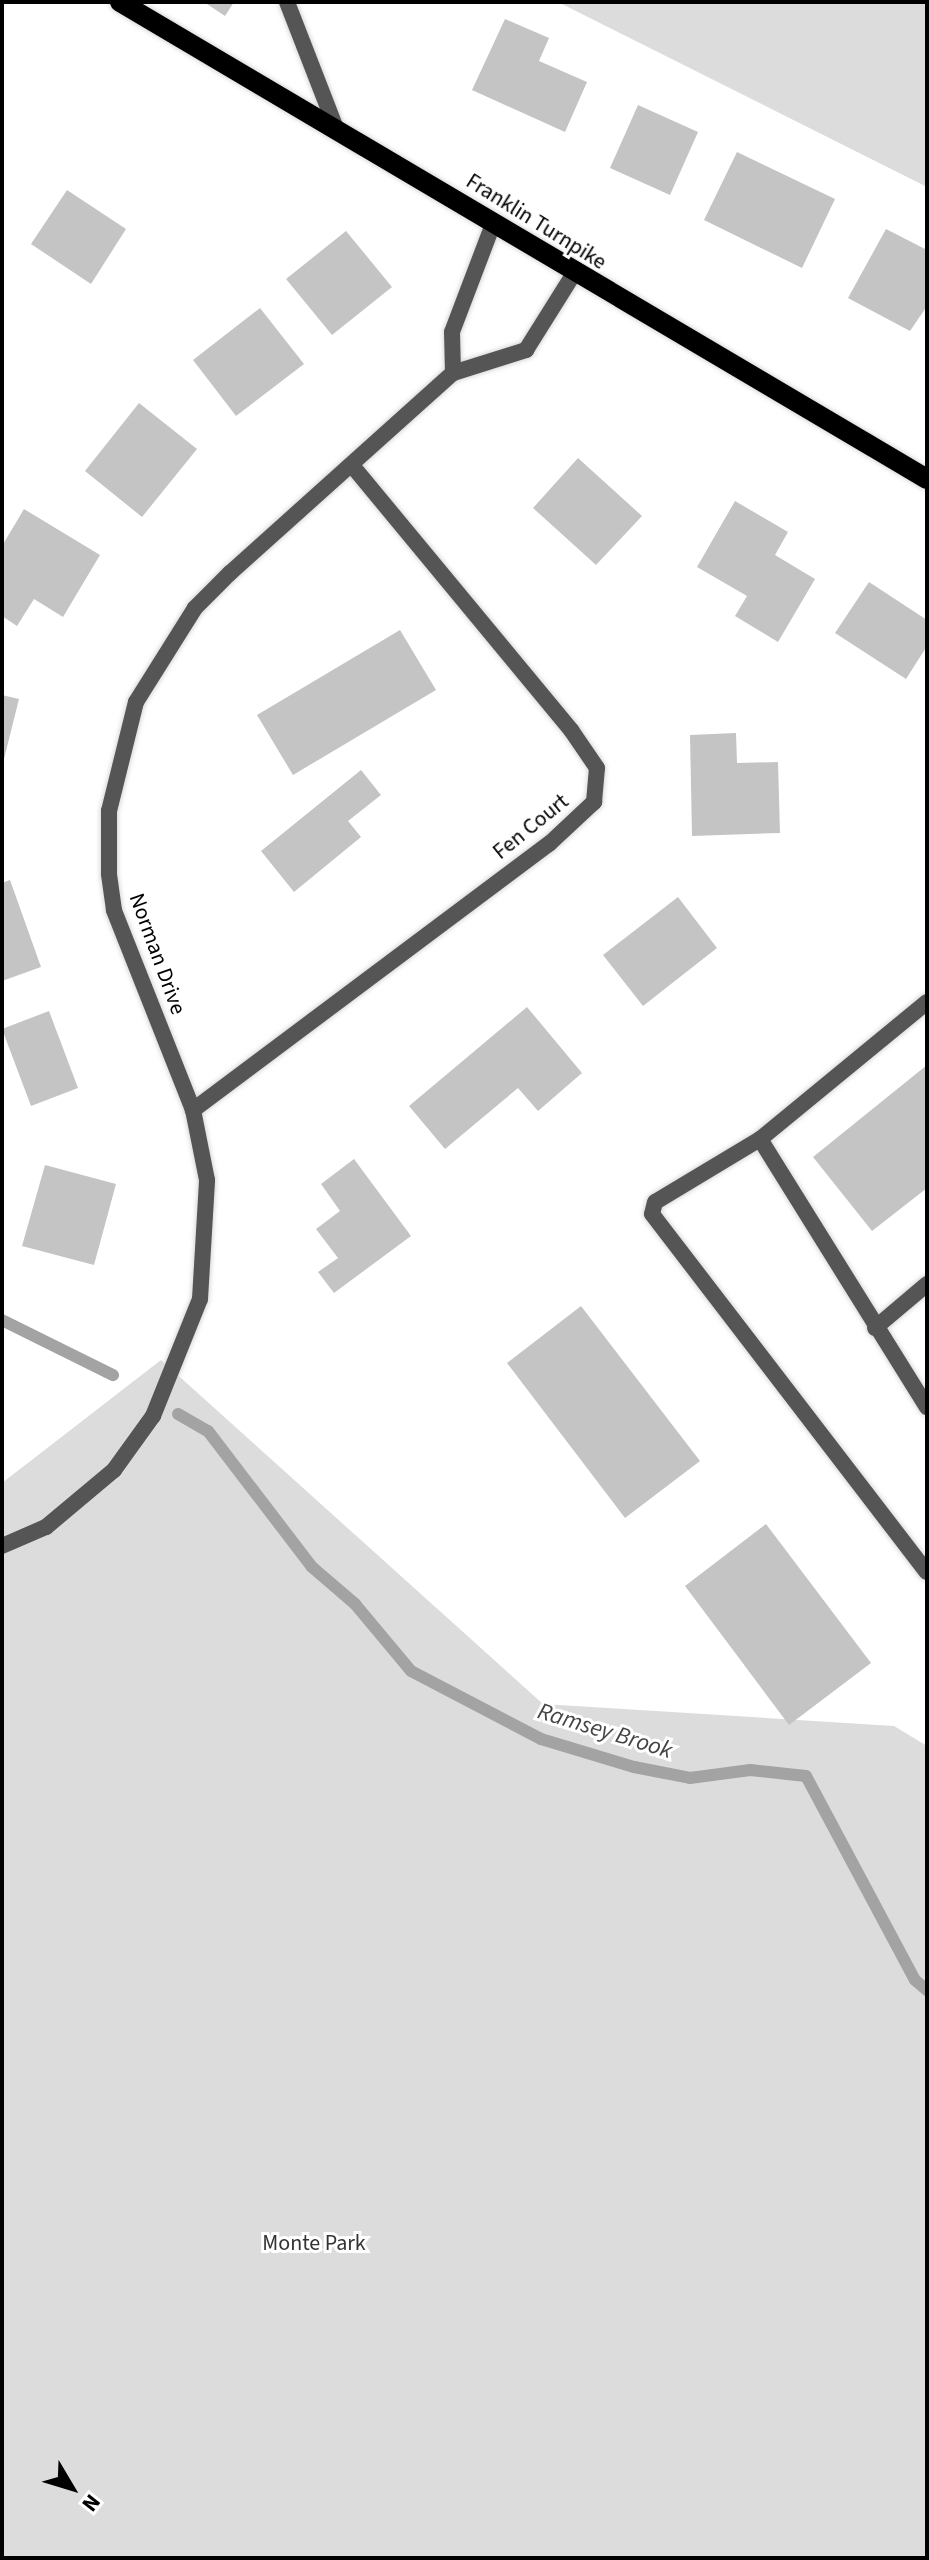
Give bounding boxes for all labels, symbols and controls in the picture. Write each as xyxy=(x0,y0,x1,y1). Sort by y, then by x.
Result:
street label: Franklin Turnpike xyxy=(461,168,611,276)
street label: Fen Court xyxy=(488,789,574,865)
street label: Norman Drive xyxy=(123,890,191,1018)
water label: Ramsey Brook xyxy=(534,1697,676,1765)
park label: Monte Park xyxy=(262,2231,366,2257)
north arrow xyxy=(32,2448,112,2528)
text: N xyxy=(74,2487,108,2518)

